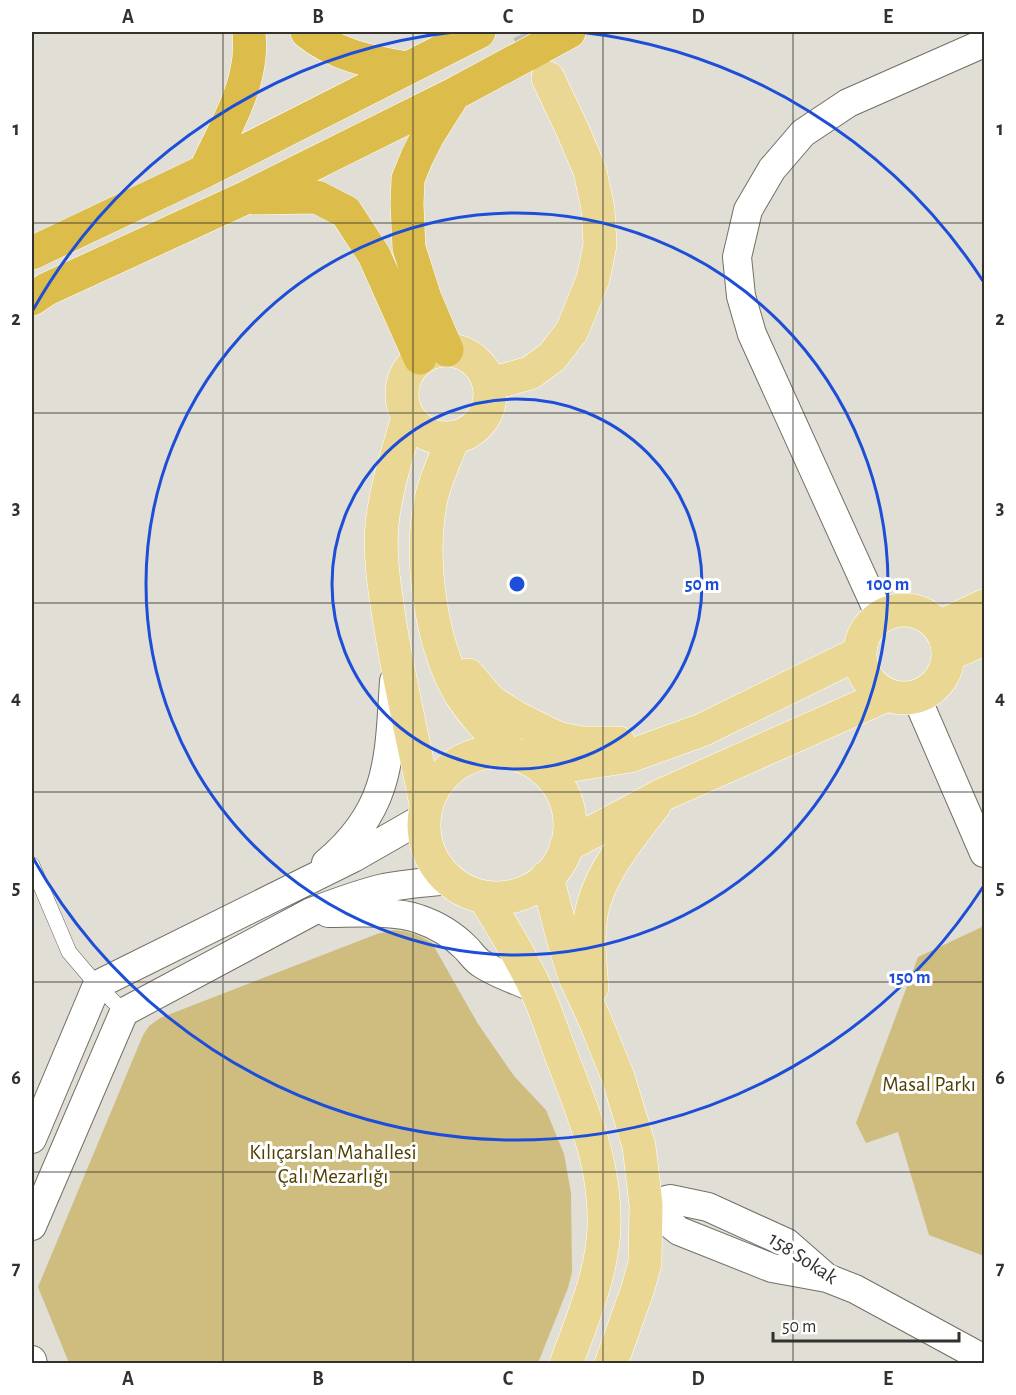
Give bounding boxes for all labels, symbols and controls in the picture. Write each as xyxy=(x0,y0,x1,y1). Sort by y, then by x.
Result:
text: A xyxy=(122,7,134,27)
text: B xyxy=(312,7,324,27)
text: C xyxy=(503,7,514,27)
text: D xyxy=(691,7,705,27)
text: E xyxy=(883,7,893,27)
text: 1 xyxy=(12,119,20,139)
text: 1 xyxy=(996,119,1004,139)
text: 2 xyxy=(11,309,21,329)
text: 2 xyxy=(995,309,1005,329)
text: 3 xyxy=(12,498,20,518)
text: 3 xyxy=(996,498,1004,518)
centre of rings xyxy=(507,574,527,594)
text: 50 m xyxy=(685,576,719,594)
text: 100 m xyxy=(867,576,909,594)
text: 4 xyxy=(11,688,21,708)
text: 4 xyxy=(995,688,1005,708)
text: 5 xyxy=(12,878,20,898)
text: 5 xyxy=(996,878,1004,898)
text: 150 m xyxy=(890,969,930,987)
text: 6 xyxy=(11,1068,21,1088)
text: 6 xyxy=(995,1068,1005,1088)
park label: Masal Parkı xyxy=(882,1074,976,1095)
park label: Kılıçarslan Mahallesi Çalı Mezarlığı xyxy=(249,1142,417,1187)
street label: 158 Sokak xyxy=(765,1228,842,1288)
text: 7 xyxy=(12,1258,21,1278)
text: 7 xyxy=(996,1258,1005,1278)
scale bar xyxy=(773,1305,959,1343)
text: 50 m xyxy=(782,1318,816,1336)
text: A xyxy=(122,1369,134,1389)
text: B xyxy=(312,1369,324,1389)
text: C xyxy=(503,1369,514,1389)
text: D xyxy=(691,1369,705,1389)
text: E xyxy=(883,1369,893,1389)

